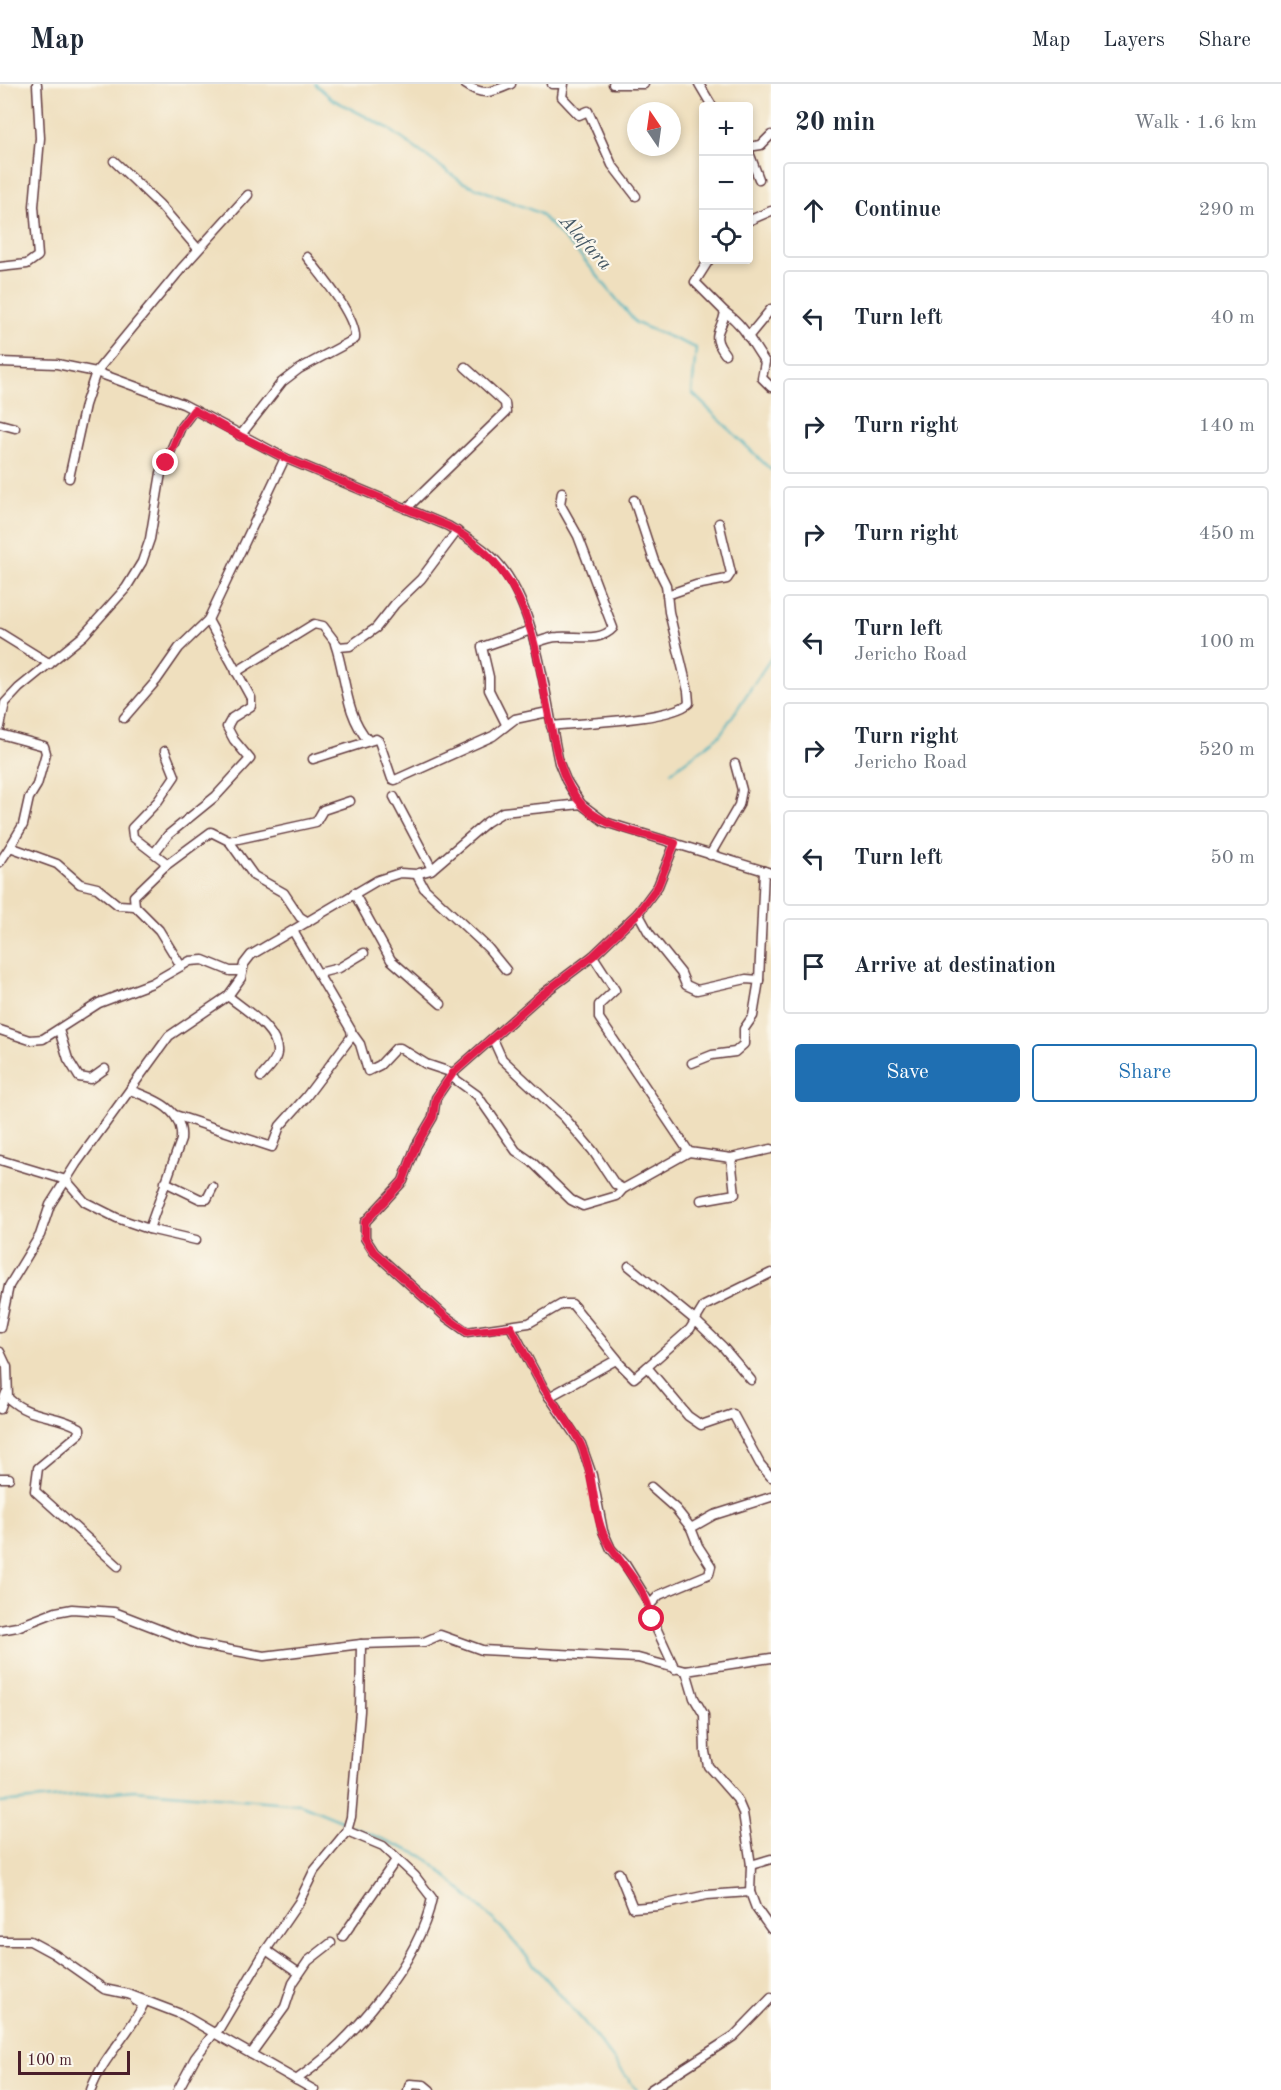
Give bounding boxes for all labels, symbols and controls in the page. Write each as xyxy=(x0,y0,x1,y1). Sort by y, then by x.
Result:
text: Map xyxy=(30,27,84,55)
text: Map xyxy=(1031,30,1070,51)
text: Layers xyxy=(1103,30,1165,51)
text: Share xyxy=(1198,30,1251,51)
north arrow xyxy=(627,102,681,156)
map controls xyxy=(699,102,753,264)
button: + xyxy=(699,102,753,156)
text: 20 min xyxy=(795,110,875,136)
text: Walk · 1.6 km xyxy=(1134,113,1257,133)
button: − xyxy=(699,156,753,210)
icon: ahead xyxy=(797,194,830,227)
text: Continue xyxy=(854,199,941,221)
text: 290 m xyxy=(1199,200,1255,220)
water label: Alafara xyxy=(554,210,615,275)
button: locate xyxy=(699,210,753,264)
icon: left xyxy=(797,302,830,335)
text: Turn left xyxy=(854,307,943,329)
text: 40 m xyxy=(1210,308,1255,328)
icon: right xyxy=(797,410,830,443)
text: Turn right xyxy=(854,415,958,437)
text: 140 m xyxy=(1199,416,1255,436)
route end xyxy=(152,449,178,475)
icon: right xyxy=(797,518,830,551)
text: Turn right xyxy=(854,523,958,545)
text: 450 m xyxy=(1199,524,1255,544)
text: Turn left xyxy=(854,618,943,640)
icon: left xyxy=(797,626,830,659)
text: 100 m xyxy=(1199,632,1255,652)
text: Jericho Road xyxy=(854,645,967,665)
text: Turn right xyxy=(854,726,958,748)
icon: right xyxy=(797,734,830,767)
text: 520 m xyxy=(1199,740,1255,760)
text: Jericho Road xyxy=(854,753,967,773)
icon: left xyxy=(797,842,830,875)
text: Turn left xyxy=(854,847,943,869)
text: 50 m xyxy=(1210,848,1255,868)
icon: arrive xyxy=(797,950,830,983)
text: Arrive at destination xyxy=(854,955,1056,977)
button: Save xyxy=(795,1044,1020,1102)
button: Share xyxy=(1032,1044,1257,1102)
route start xyxy=(638,1605,664,1631)
scale bar xyxy=(18,2048,130,2076)
text: 100 m xyxy=(27,2053,72,2069)

